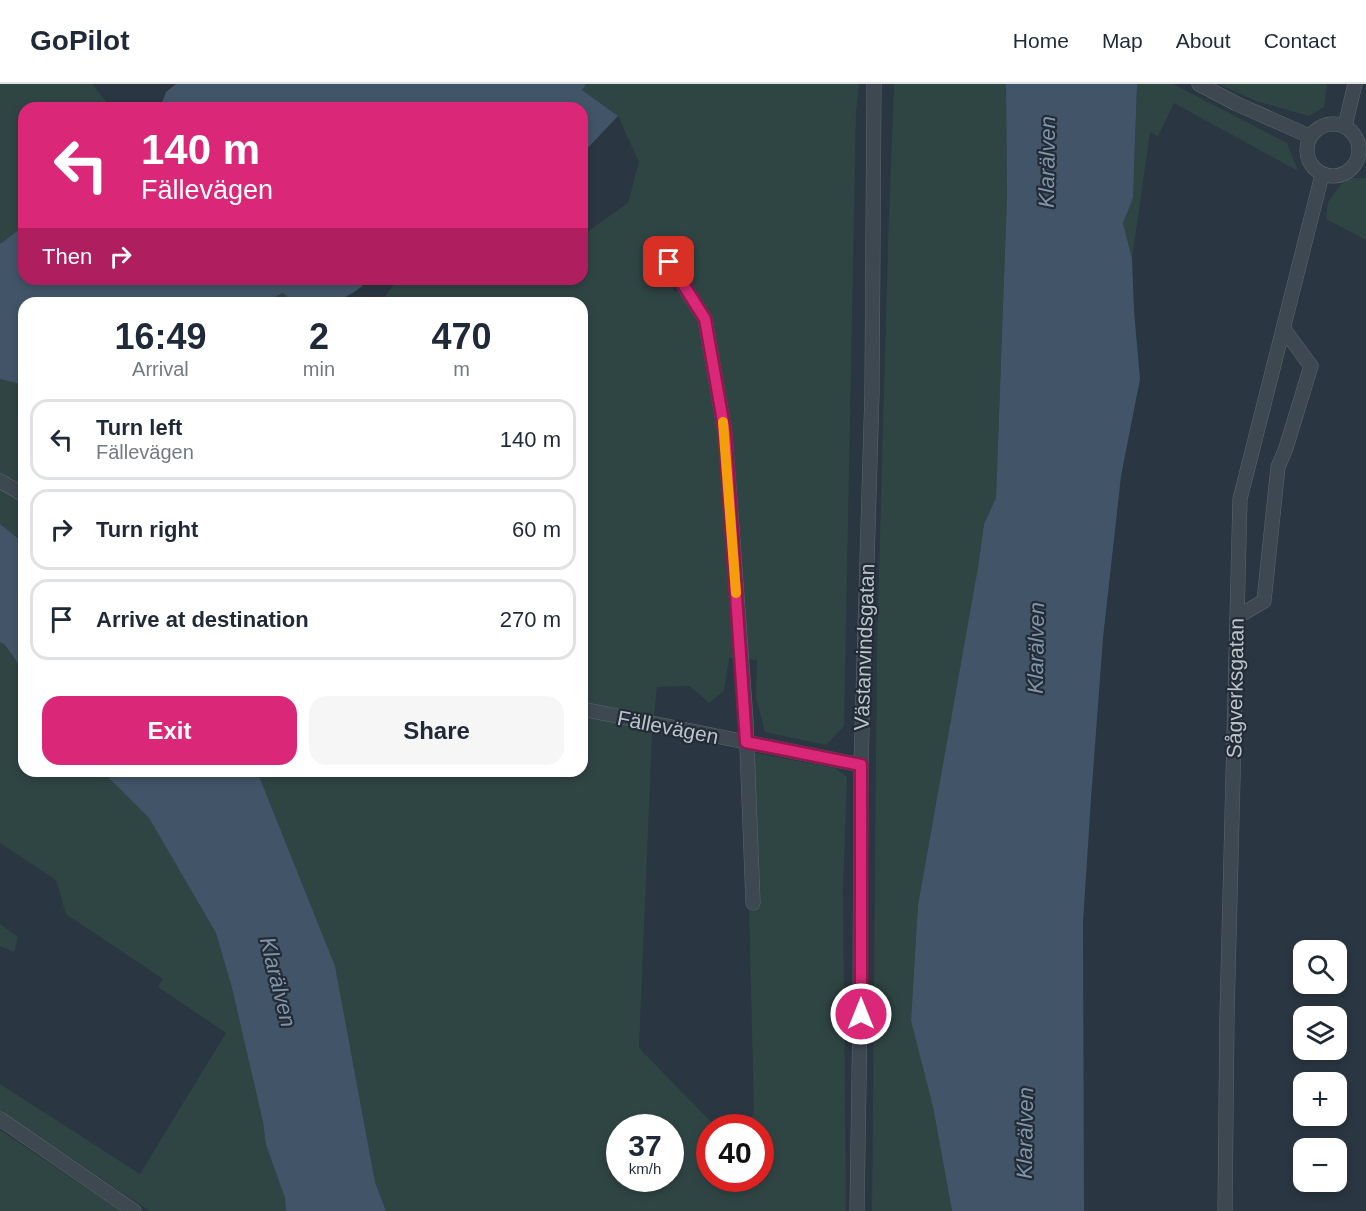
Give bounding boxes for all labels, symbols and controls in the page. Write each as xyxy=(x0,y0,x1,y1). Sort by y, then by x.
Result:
text: GoPilot xyxy=(30,25,130,56)
text: Home xyxy=(1013,29,1069,52)
text: Map xyxy=(1102,29,1143,52)
text: About xyxy=(1176,29,1231,52)
text: Contact xyxy=(1264,29,1336,52)
water label: Klarälven xyxy=(1034,116,1060,208)
icon: left xyxy=(42,126,120,204)
text: 140 m xyxy=(141,126,260,173)
text: Fällevägen xyxy=(141,175,273,205)
pin xyxy=(643,236,694,287)
icon: right xyxy=(104,240,137,273)
text: Then xyxy=(42,244,92,269)
icon: arrive xyxy=(652,245,685,278)
text: 16:49 xyxy=(114,316,206,357)
text: 2 xyxy=(309,316,329,357)
text: 470 xyxy=(431,316,492,357)
text: Arrival xyxy=(132,358,189,380)
text: min xyxy=(303,358,335,380)
text: m xyxy=(453,358,470,380)
text: Turn left xyxy=(96,415,182,440)
icon: left xyxy=(45,423,78,456)
text: 140 m xyxy=(500,427,561,452)
text: Fällevägen xyxy=(96,441,194,463)
icon: right xyxy=(45,513,78,546)
text: Turn right xyxy=(96,517,198,542)
text: 60 m xyxy=(512,517,561,542)
street label: Västanvindsgatan xyxy=(850,563,878,731)
water label: Klarälven xyxy=(1023,602,1049,694)
icon: arrive xyxy=(45,603,78,636)
text: Arrive at destination xyxy=(96,607,309,632)
text: 270 m xyxy=(500,607,561,632)
street label: Sågverksgatan xyxy=(1222,618,1248,758)
button: Exit xyxy=(42,696,297,765)
button: Share xyxy=(309,696,564,765)
street label: Fällevägen xyxy=(615,706,721,748)
water label: Klarälven xyxy=(255,934,301,1030)
map controls xyxy=(1293,940,1347,1192)
button: search xyxy=(1293,940,1347,994)
position arrow xyxy=(829,982,893,1046)
button: layers xyxy=(1293,1006,1347,1060)
button: + xyxy=(1293,1072,1347,1126)
water label: Klarälven xyxy=(1012,1087,1038,1179)
speed limit sign: 40 xyxy=(696,1114,774,1192)
text: 37 xyxy=(628,1129,662,1162)
button: − xyxy=(1293,1138,1347,1192)
text: km/h xyxy=(629,1160,661,1177)

